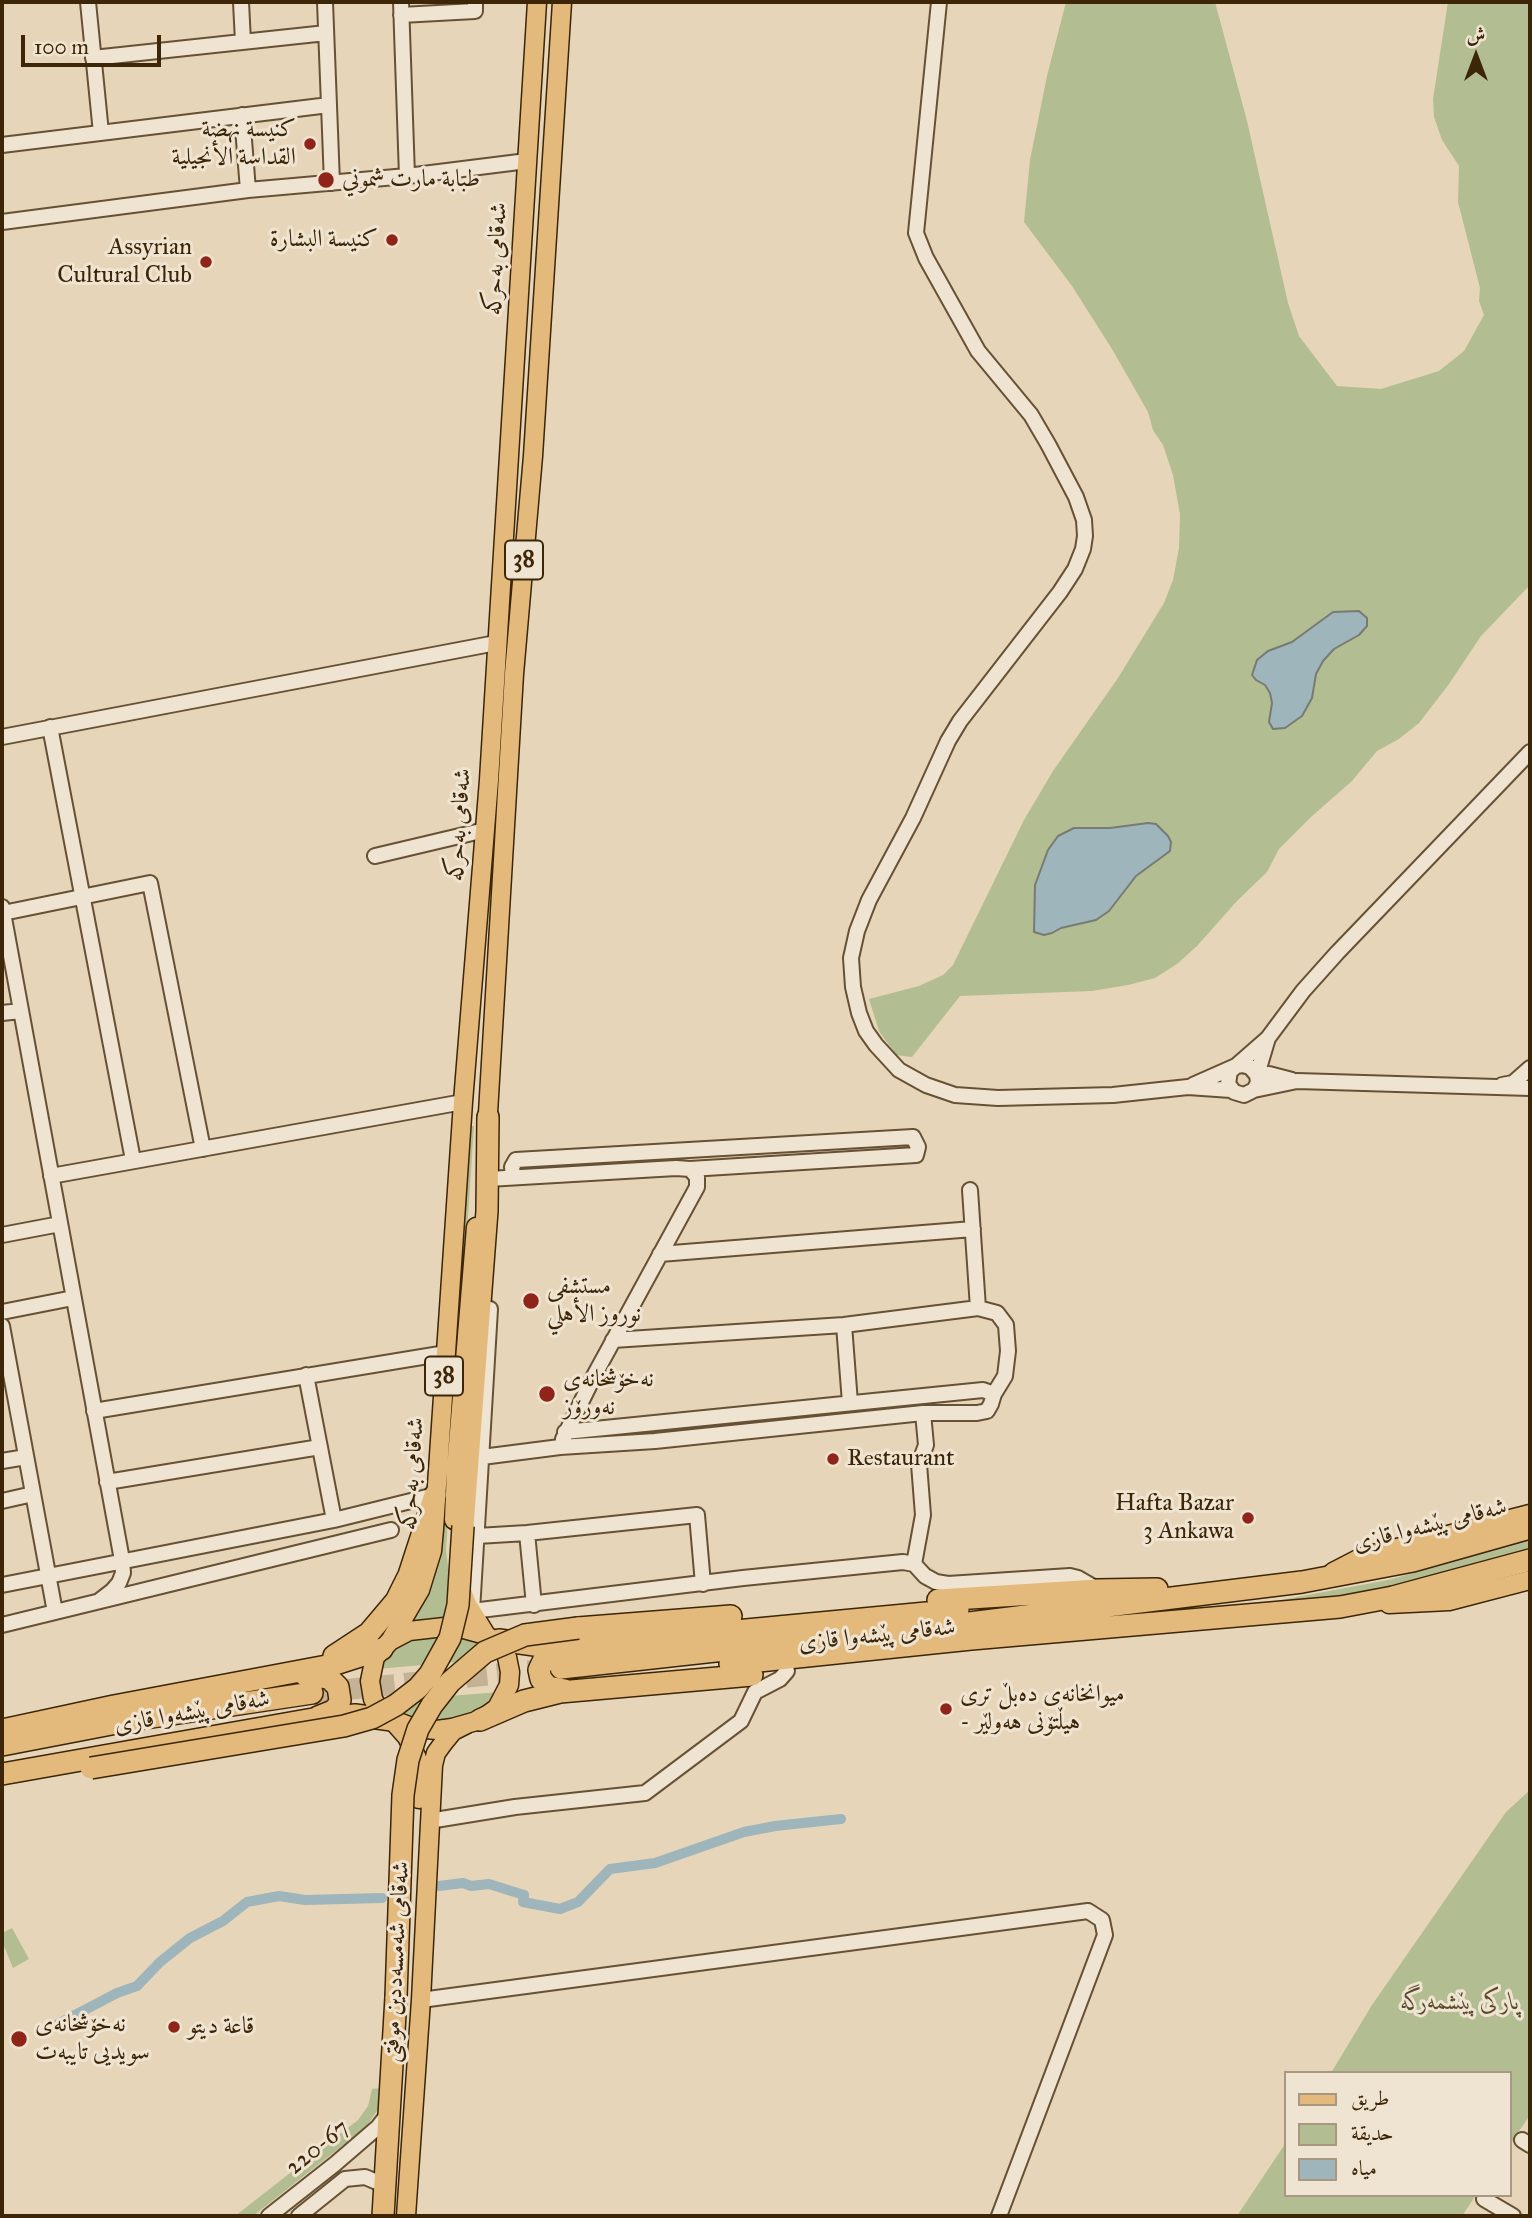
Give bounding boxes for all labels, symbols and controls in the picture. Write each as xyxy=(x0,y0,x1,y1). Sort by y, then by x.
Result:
scale bar xyxy=(24,21,164,65)
north arrow xyxy=(1441,21,1511,91)
text: ش xyxy=(1467,23,1485,46)
text: 100 m xyxy=(34,34,89,60)
place label: كنيسة نهضة القداسة الأنجيلية xyxy=(172,116,296,172)
marker: كنيسة نهضة القداسة الأنجيلية xyxy=(302,136,318,152)
place label: طبابة مارت شموني xyxy=(342,166,480,194)
marker: طبابة مارت شموني xyxy=(316,170,336,190)
street label: شەقامی بەحرکە xyxy=(480,202,514,316)
place label: كنيسة البشارة xyxy=(270,226,378,254)
marker: كنيسة البشارة xyxy=(384,232,400,248)
place label: Assyrian Cultural Club xyxy=(57,234,192,290)
marker: Assyrian Cultural Club xyxy=(198,254,214,270)
road number: 38 xyxy=(505,540,543,580)
street label: شەقامی بەحرکە xyxy=(442,768,478,882)
place label: مستشفى نوروز الأهلي xyxy=(547,1273,641,1329)
marker: مستشفى نوروز الأهلي xyxy=(521,1291,541,1311)
road number: 38 xyxy=(425,1357,463,1396)
place label: نەخۆشخانەی نەورۆز xyxy=(563,1366,654,1422)
marker: نەخۆشخانەی نەورۆز xyxy=(537,1384,557,1404)
street label: شەقامی بەحرکە xyxy=(395,1417,431,1531)
place label: Restaurant xyxy=(847,1445,954,1473)
marker: Restaurant xyxy=(825,1451,841,1467)
place label: Hafta Bazar 3 Ankawa xyxy=(1115,1490,1234,1546)
street label: شەقامی پێشەوا قازی xyxy=(1350,1493,1510,1559)
marker: Hafta Bazar 3 Ankawa xyxy=(1240,1510,1256,1526)
street label: شەقامی پێشەوا قازی xyxy=(797,1613,957,1659)
place label: میوانخانەی دەبڵ تری - هیڵتۆنی هەولێر xyxy=(960,1681,1125,1737)
street label: شەقامی پێشەوا قازی xyxy=(112,1685,272,1741)
marker: میوانخانەی دەبڵ تری - هیڵتۆنی هەولێر xyxy=(938,1701,954,1717)
street label: شەقامی شەمسەددین موفتی xyxy=(377,1860,417,2064)
park label: پارکی پێشمەرگە xyxy=(1401,1989,1519,2017)
place label: نەخۆشخانەی سویدیی تایبەت xyxy=(35,2011,150,2067)
place label: قاعة ديتو xyxy=(188,2013,254,2041)
marker: قاعة ديتو xyxy=(166,2019,182,2035)
marker: نەخۆشخانەی سویدیی تایبەت xyxy=(9,2029,29,2049)
legend xyxy=(1284,2071,1511,2197)
text: طريق xyxy=(1351,2085,1389,2111)
street label: 220-67 xyxy=(281,2114,355,2182)
text: حديقة xyxy=(1351,2120,1394,2146)
text: مياه xyxy=(1351,2155,1377,2181)

